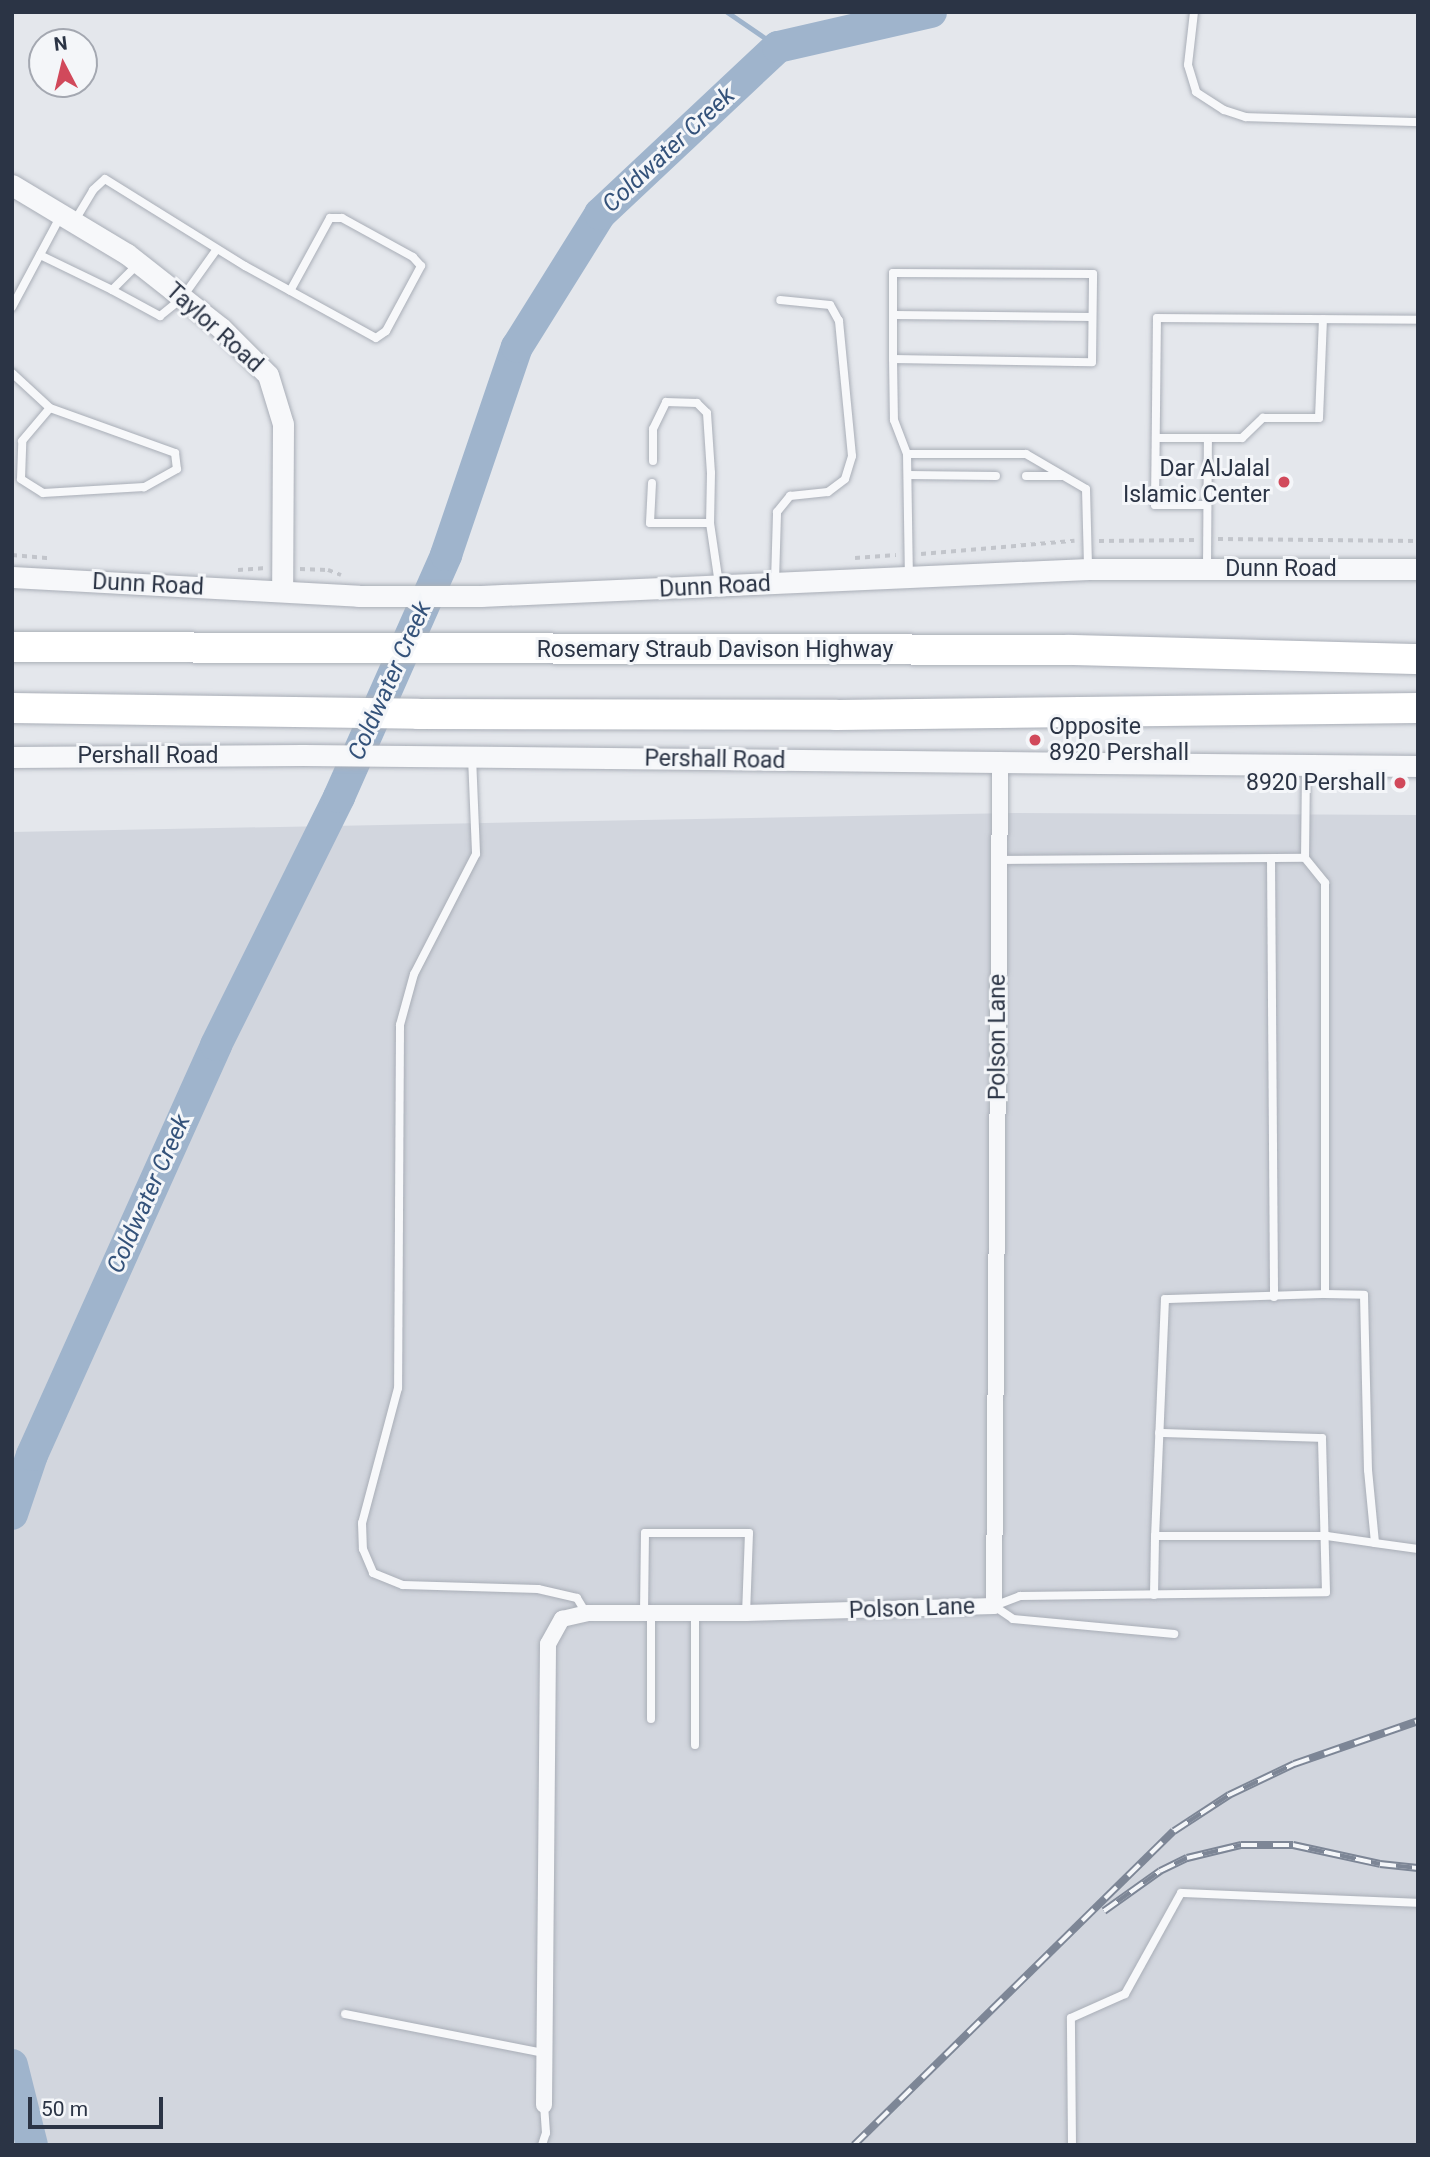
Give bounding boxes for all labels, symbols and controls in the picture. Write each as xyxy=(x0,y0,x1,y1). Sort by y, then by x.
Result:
north arrow xyxy=(28,28,98,98)
text: N xyxy=(53,31,69,56)
water label: Coldwater Creek xyxy=(597,81,741,219)
street label: Taylor Road xyxy=(160,277,268,379)
place label: Dar AlJalal Islamic Center xyxy=(1123,455,1270,509)
marker: Dar AlJalal Islamic Center xyxy=(1276,474,1292,490)
street label: Dunn Road xyxy=(1225,555,1337,583)
street label: Dunn Road xyxy=(92,568,204,602)
street label: Dunn Road xyxy=(659,570,771,604)
water label: Coldwater Creek xyxy=(342,597,438,765)
street label: Rosemary Straub Davison Highway xyxy=(537,636,893,664)
place label: Opposite 8920 Pershall xyxy=(1049,713,1189,767)
marker: Opposite 8920 Pershall xyxy=(1027,732,1043,748)
street label: Pershall Road xyxy=(77,742,219,770)
street label: Pershall Road xyxy=(644,745,786,775)
place label: 8920 Pershall xyxy=(1246,769,1386,797)
marker: 8920 Pershall xyxy=(1392,775,1408,791)
street label: Polson Lane xyxy=(984,974,1012,1100)
water label: Coldwater Creek xyxy=(101,1110,197,1278)
street label: Polson Lane xyxy=(848,1593,976,1625)
scale bar xyxy=(32,2084,166,2128)
text: 50 m xyxy=(41,2097,88,2121)

